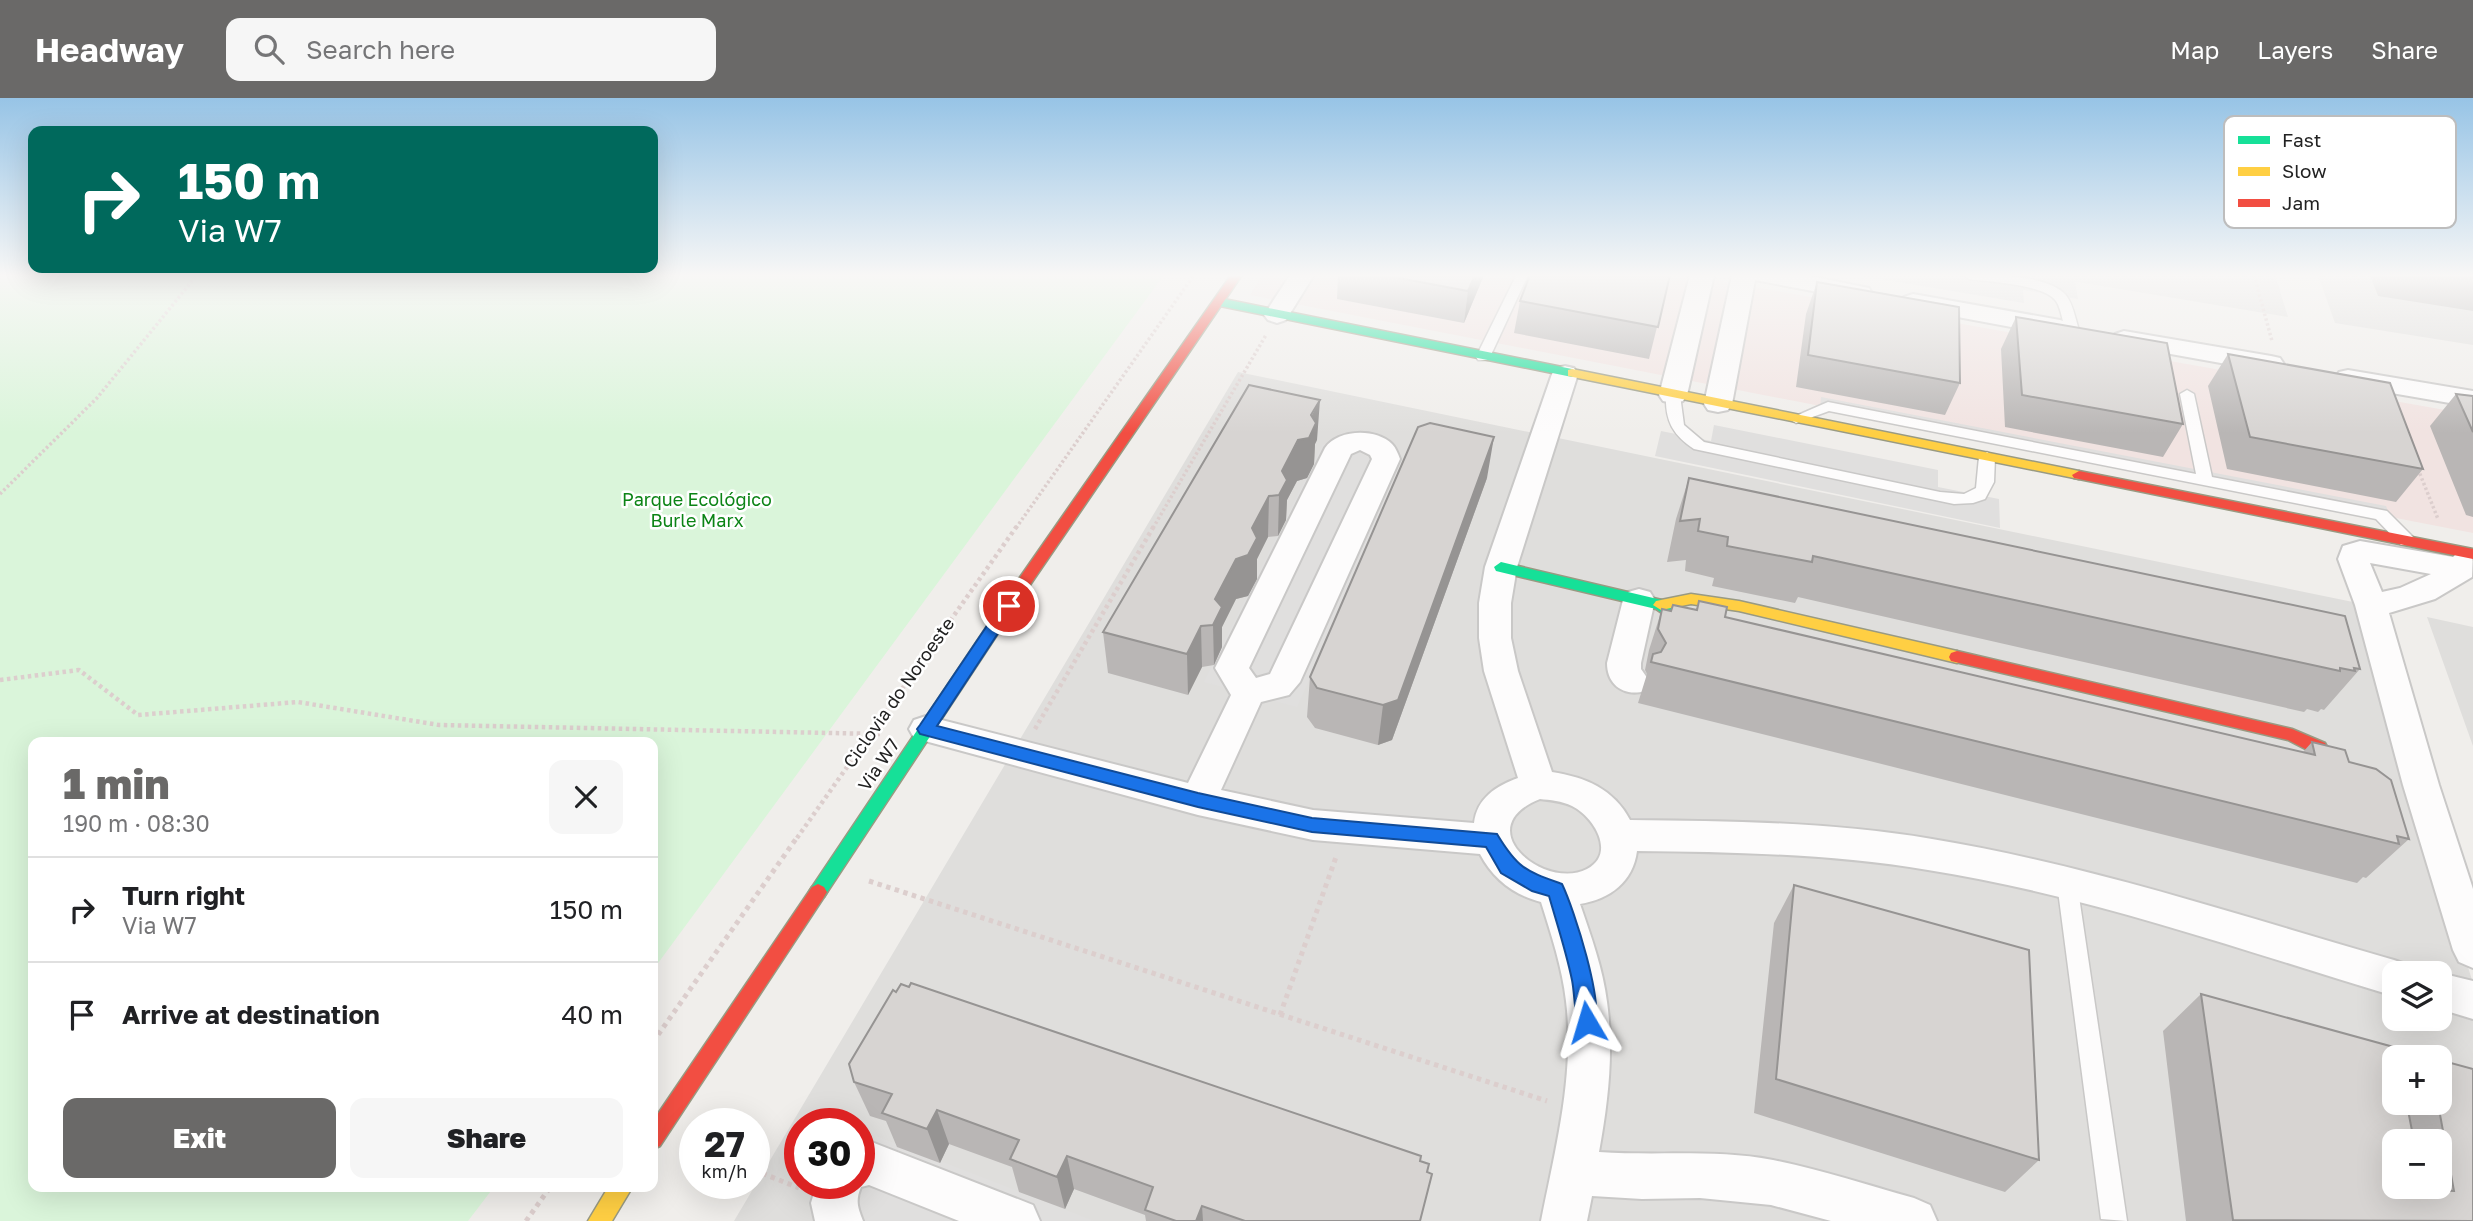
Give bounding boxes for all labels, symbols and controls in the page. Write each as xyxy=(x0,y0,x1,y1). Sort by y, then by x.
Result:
search box xyxy=(226,18,716,81)
text: Headway xyxy=(35,30,184,69)
icon: search xyxy=(250,30,288,68)
text: Search here xyxy=(306,34,455,65)
text: Map xyxy=(2170,35,2219,64)
text: Layers xyxy=(2257,35,2333,64)
text: Share xyxy=(2371,35,2438,64)
legend xyxy=(2224,116,2456,228)
text: Fast xyxy=(2282,128,2321,151)
text: 150 m xyxy=(178,151,320,210)
icon: right xyxy=(63,154,154,245)
text: Slow xyxy=(2282,159,2327,182)
text: Jam xyxy=(2282,191,2320,214)
text: Via W7 xyxy=(178,211,282,249)
park label: Parque Ecológico Burle Marx xyxy=(622,488,772,531)
pin xyxy=(979,576,1039,636)
icon: arrive xyxy=(990,587,1028,625)
street label: Ciclovia do Noroeste xyxy=(838,613,958,772)
street label: Via W7 xyxy=(853,734,904,795)
text: 1 min xyxy=(63,758,170,808)
button: close xyxy=(549,760,623,834)
text: 190 m · 08:30 xyxy=(63,809,210,837)
text: Turn right xyxy=(122,880,245,911)
icon: right xyxy=(63,891,101,929)
text: 150 m xyxy=(550,894,623,925)
text: Via W7 xyxy=(122,911,197,939)
map controls xyxy=(2382,961,2452,1199)
button: layers xyxy=(2382,961,2452,1031)
position arrow xyxy=(1550,985,1624,1059)
icon: arrive xyxy=(63,996,101,1034)
text: Arrive at destination xyxy=(122,999,380,1030)
text: 40 m xyxy=(562,999,623,1030)
button: + xyxy=(2382,1045,2452,1115)
button: Exit xyxy=(63,1098,336,1178)
button: Share xyxy=(350,1098,623,1178)
speed limit sign: 30 xyxy=(784,1108,875,1199)
text: 27 xyxy=(704,1123,745,1165)
button: − xyxy=(2382,1129,2452,1199)
text: km/h xyxy=(702,1160,747,1182)

